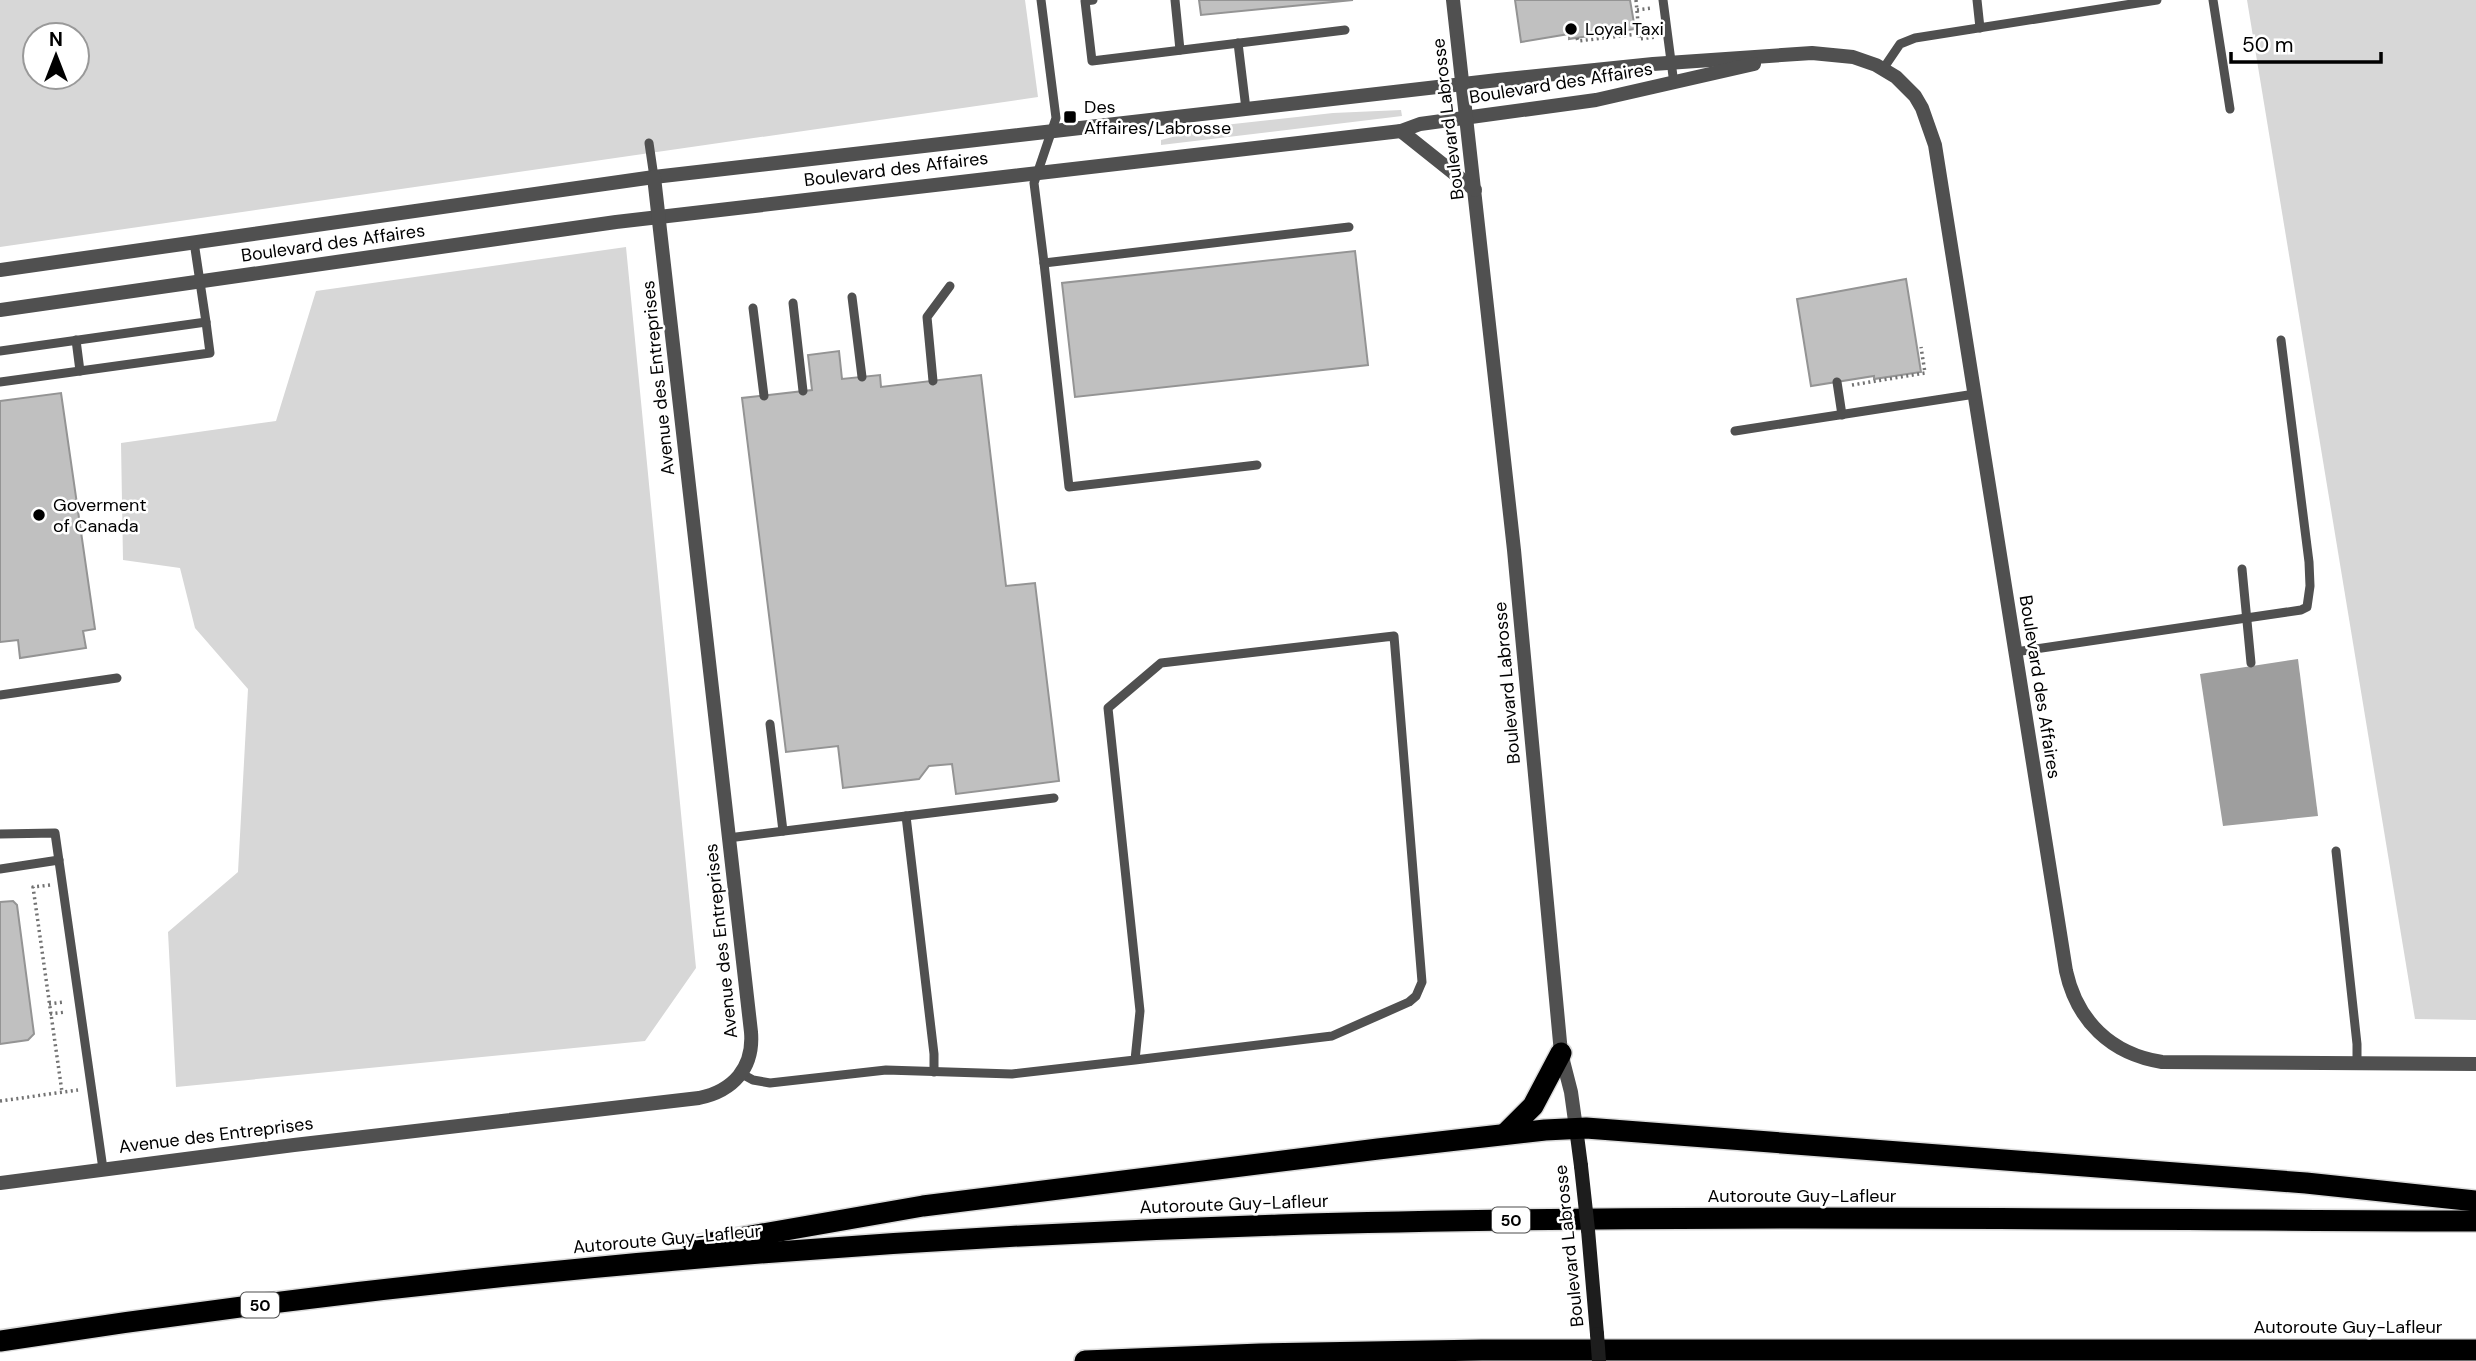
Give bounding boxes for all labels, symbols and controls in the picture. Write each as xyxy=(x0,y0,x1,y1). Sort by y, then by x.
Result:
place label: Loyal Taxi xyxy=(1585,17,1664,41)
north arrow xyxy=(21,21,91,91)
marker: Loyal Taxi xyxy=(1563,21,1579,37)
scale bar xyxy=(2231,21,2382,65)
text: N xyxy=(49,27,63,52)
text: 50 m xyxy=(2242,31,2293,59)
street label: Boulevard Labrosse xyxy=(1426,37,1470,201)
street label: Boulevard des Affaires xyxy=(1468,57,1654,109)
place label: Des Affaires/Labrosse xyxy=(1084,95,1231,140)
marker: Des Affaires/Labrosse xyxy=(1062,109,1078,125)
street label: Boulevard des Affaires xyxy=(802,146,990,192)
street label: Boulevard des Affaires xyxy=(239,218,427,268)
street label: Avenue des Entreprises xyxy=(636,279,680,477)
place label: Goverment of Canada xyxy=(53,493,146,538)
marker: Goverment of Canada xyxy=(31,507,47,523)
street label: Boulevard des Affaires xyxy=(2014,594,2066,780)
street label: Boulevard Labrosse xyxy=(1488,601,1526,765)
street label: Avenue des Entreprises xyxy=(699,842,743,1040)
street label: Avenue des Entreprises xyxy=(117,1111,315,1159)
street label: Boulevard Labrosse xyxy=(1549,1164,1589,1328)
street label: Autoroute Guy-Lafleur xyxy=(1708,1184,1897,1208)
street label: Autoroute Guy-Lafleur xyxy=(1139,1189,1329,1219)
road number: 50 xyxy=(1492,1208,1530,1232)
street label: Autoroute Guy-Lafleur xyxy=(572,1219,763,1259)
road number: 50 xyxy=(241,1292,279,1317)
street label: Autoroute Guy-Lafleur xyxy=(2254,1315,2443,1339)

